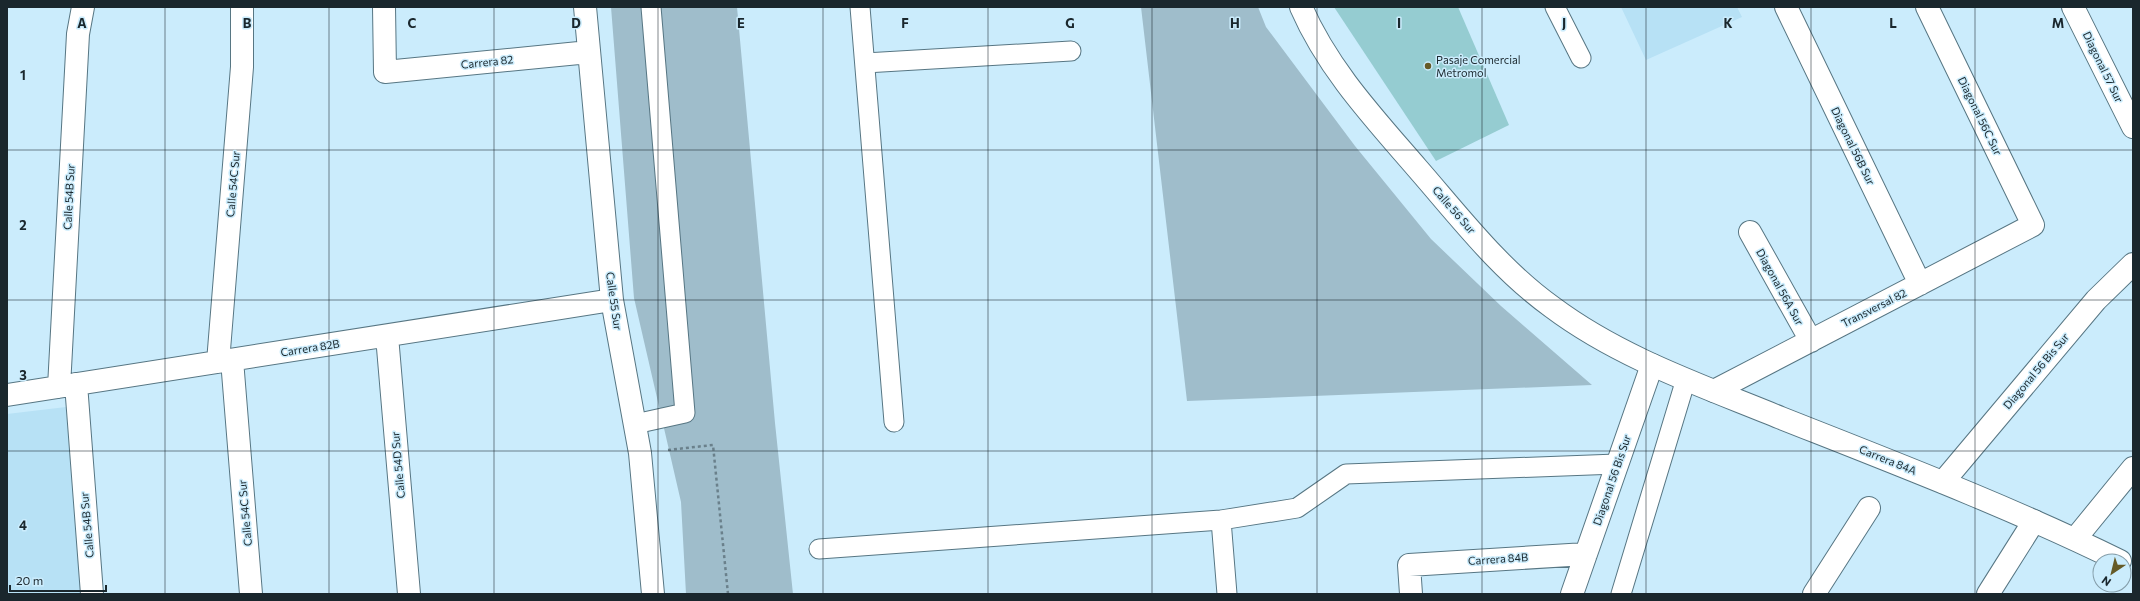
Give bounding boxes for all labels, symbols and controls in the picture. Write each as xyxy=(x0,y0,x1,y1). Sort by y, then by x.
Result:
text: A xyxy=(77,15,87,31)
text: B xyxy=(243,15,252,31)
text: C xyxy=(408,15,417,31)
text: D xyxy=(571,15,581,31)
text: E xyxy=(737,15,745,31)
text: F xyxy=(901,15,909,31)
text: G xyxy=(1065,15,1075,31)
text: H xyxy=(1230,15,1240,31)
text: I xyxy=(1397,15,1401,31)
text: J xyxy=(1562,15,1566,31)
text: K xyxy=(1723,15,1733,31)
text: L xyxy=(1889,15,1897,31)
text: M xyxy=(2052,15,2064,31)
street label: Diagonal 57 Sur xyxy=(2081,29,2126,105)
street label: Carrera 82 xyxy=(460,52,514,71)
place label: Pasaje Comercial Metromol xyxy=(1436,53,1521,79)
marker: Pasaje Comercial Metromol xyxy=(1423,61,1433,71)
text: 1 xyxy=(20,67,26,83)
street label: Diagonal 56C Sur xyxy=(1956,74,2005,158)
street label: Diagonal 56B Sur xyxy=(1829,105,1878,187)
street label: Calle 54C Sur xyxy=(223,150,242,218)
street label: Calle 54B Sur xyxy=(60,163,77,230)
street label: Calle 56 Sur xyxy=(1430,183,1479,237)
text: 2 xyxy=(19,217,27,233)
street label: Diagonal 56A Sur xyxy=(1754,246,1807,328)
street label: Calle 55 Sur xyxy=(604,271,625,331)
street label: Transversal 82 xyxy=(1839,286,1908,330)
street label: Diagonal 56 Bis Sur xyxy=(2000,330,2072,411)
street label: Carrera 82B xyxy=(279,336,340,359)
text: 3 xyxy=(19,367,27,383)
street label: Calle 54D Sur xyxy=(388,431,407,499)
street label: Diagonal 56 Bis Sur xyxy=(1590,432,1633,527)
street label: Carrera 84A xyxy=(1858,442,1919,477)
street label: Calle 54C Sur xyxy=(235,479,254,547)
street label: Calle 54B Sur xyxy=(77,491,96,558)
text: 4 xyxy=(19,517,27,533)
street label: Carrera 84B xyxy=(1467,550,1528,567)
north arrow xyxy=(2092,553,2132,593)
scale bar xyxy=(10,567,106,593)
text: 20 m xyxy=(16,573,43,587)
text: N xyxy=(2099,574,2113,589)

